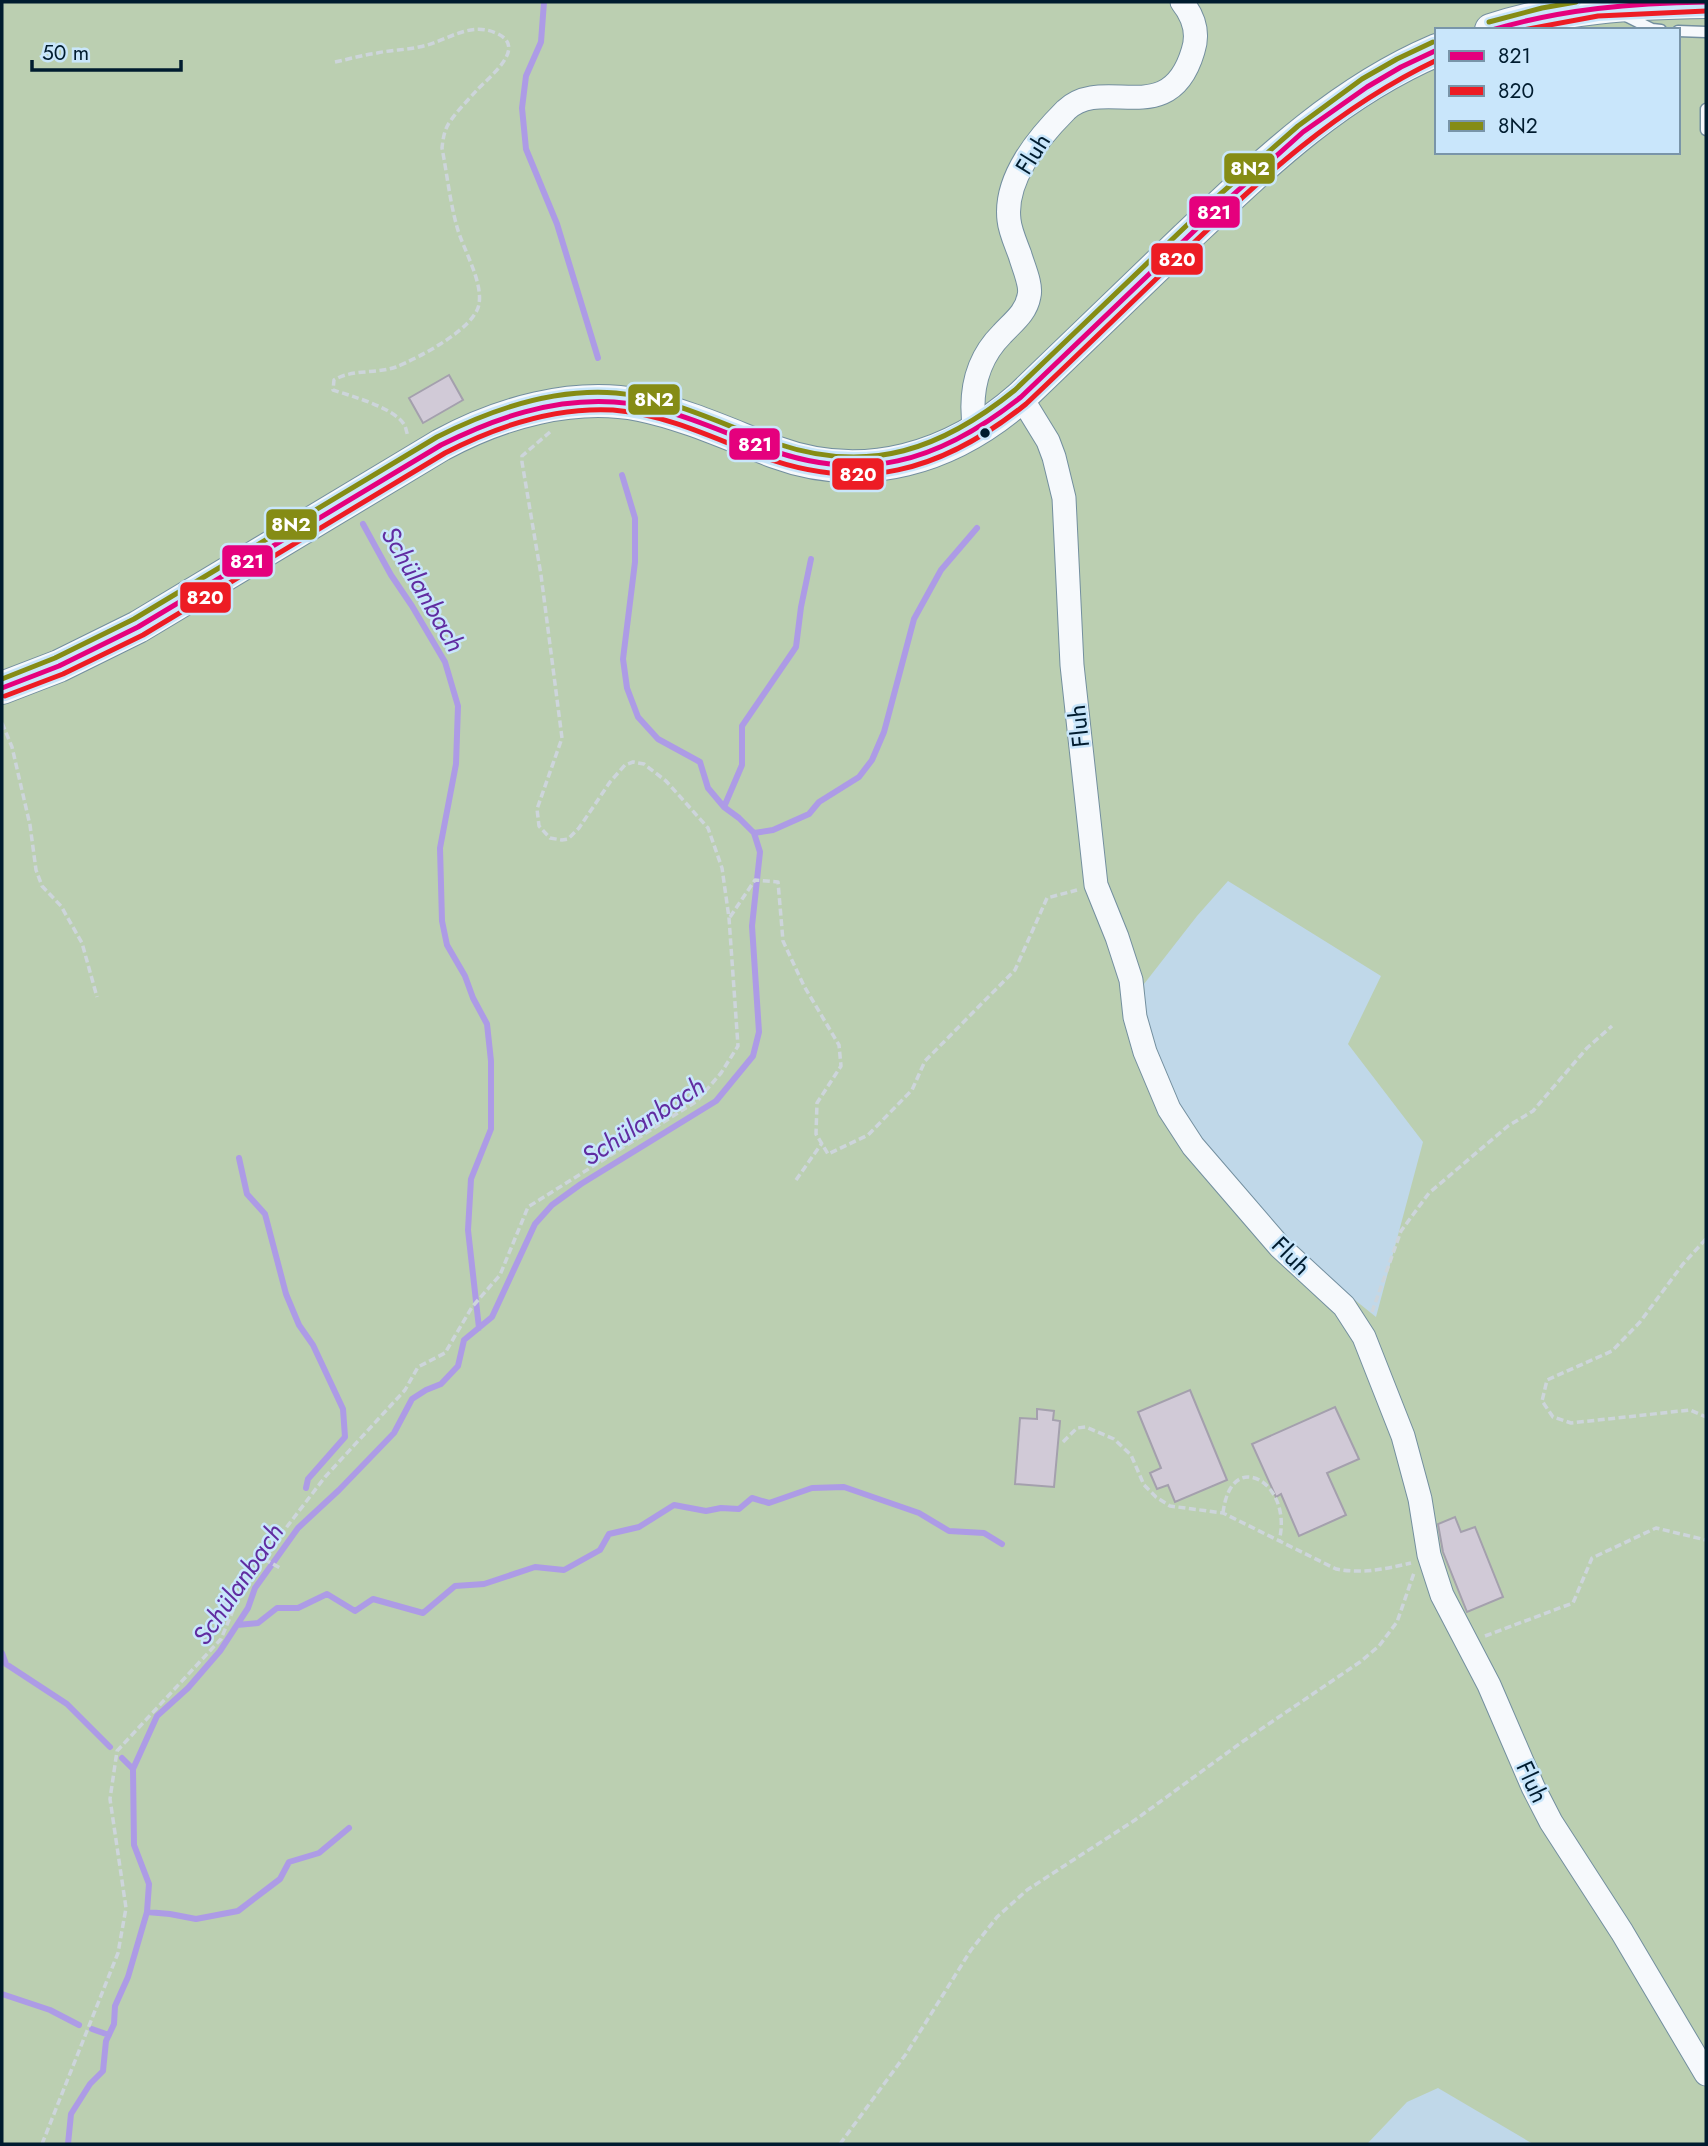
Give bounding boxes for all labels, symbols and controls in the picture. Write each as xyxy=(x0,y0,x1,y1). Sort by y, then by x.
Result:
scale bar xyxy=(32,28,180,72)
legend xyxy=(1435,28,1680,154)
text: 50 m xyxy=(42,38,89,68)
text: 821 xyxy=(1498,41,1531,71)
text: 820 xyxy=(1498,76,1534,106)
text: 8N2 xyxy=(1498,111,1538,141)
street label: Fluh xyxy=(1006,126,1059,181)
line badge: 8N2 xyxy=(1223,152,1276,185)
text: 8N2 xyxy=(1230,155,1270,182)
line badge: 821 xyxy=(1188,195,1241,229)
text: 821 xyxy=(1197,199,1231,226)
line badge: 820 xyxy=(1150,242,1204,276)
text: 820 xyxy=(1159,246,1195,273)
line badge: 8N2 xyxy=(627,383,681,416)
text: 8N2 xyxy=(634,386,674,413)
unlabelled marker xyxy=(978,426,992,440)
line badge: 821 xyxy=(728,427,781,461)
text: 821 xyxy=(738,431,772,458)
line badge: 820 xyxy=(831,457,885,491)
text: 820 xyxy=(840,461,876,488)
line badge: 8N2 xyxy=(265,508,318,541)
text: 8N2 xyxy=(271,511,311,538)
water label: Schülanbach xyxy=(372,519,474,659)
line badge: 821 xyxy=(221,544,274,578)
text: 821 xyxy=(230,548,264,575)
line badge: 820 xyxy=(179,581,232,614)
text: 820 xyxy=(187,584,223,611)
street label: Fluh xyxy=(1059,703,1098,749)
water label: Schülanbach xyxy=(574,1067,712,1175)
street label: Fluh xyxy=(1264,1228,1319,1283)
water label: Schülanbach xyxy=(183,1515,293,1653)
street label: Fluh xyxy=(1508,1755,1557,1809)

